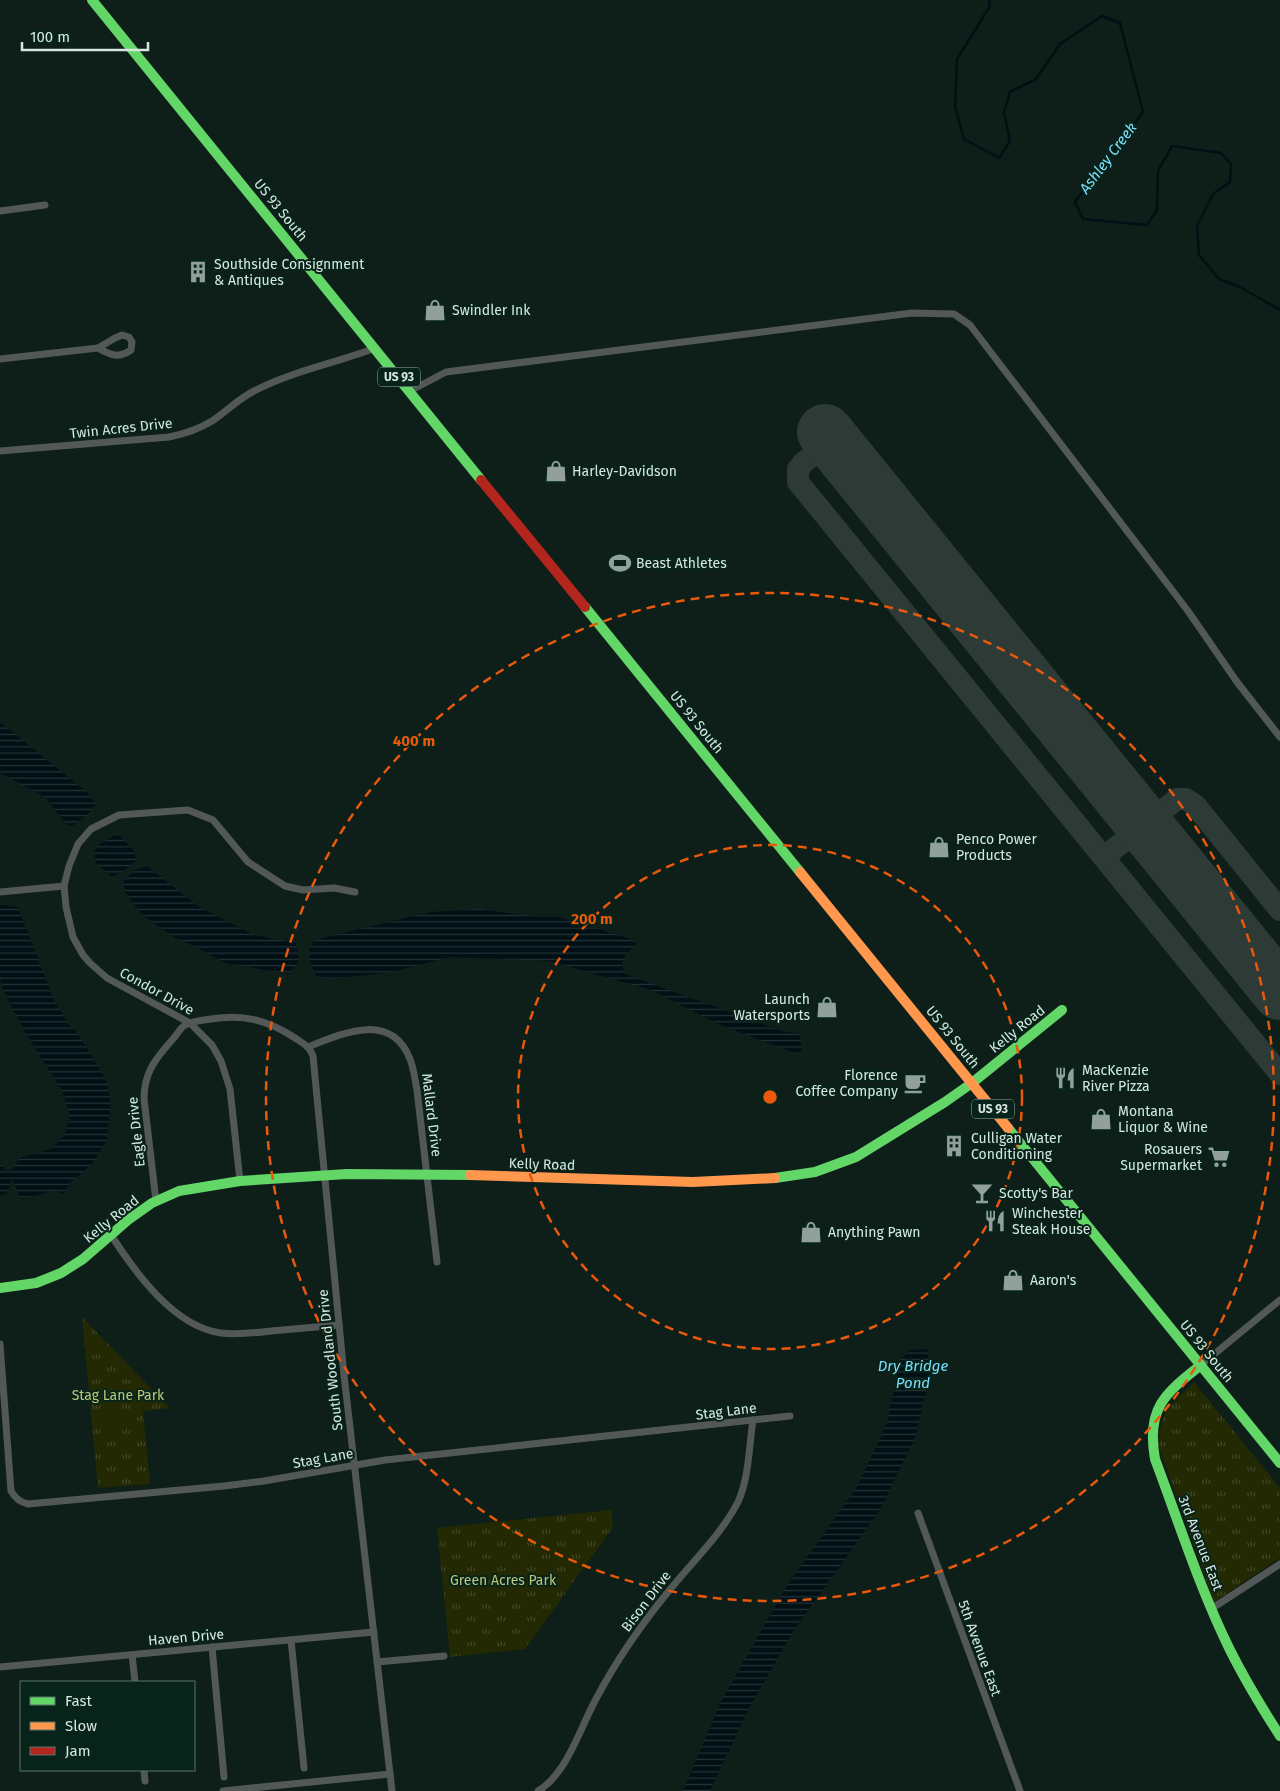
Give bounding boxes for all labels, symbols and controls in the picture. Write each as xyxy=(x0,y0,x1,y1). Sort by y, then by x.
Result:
scale bar xyxy=(22,20,149,52)
text: 100 m xyxy=(30,28,70,46)
water label: Ashley Creek xyxy=(1075,119,1141,198)
street label: US 93 South xyxy=(250,176,311,245)
place label: Southside Consignment & Antiques xyxy=(214,256,365,289)
building icon: Southside Consignment & Antiques xyxy=(185,259,211,285)
shop icon: Swindler Ink xyxy=(422,297,448,323)
place label: Swindler Ink xyxy=(452,302,531,319)
road number: US 93 xyxy=(378,368,420,387)
street label: Twin Acres Drive xyxy=(69,415,173,442)
shop icon: Harley-Davidson xyxy=(543,458,569,484)
place label: Harley-Davidson xyxy=(572,463,677,480)
sports icon: Beast Athletes xyxy=(607,550,633,576)
place label: Beast Athletes xyxy=(636,555,727,572)
street label: US 93 South xyxy=(666,688,727,757)
text: 400 m xyxy=(393,732,435,750)
place label: Penco Power Products xyxy=(956,831,1037,864)
shop icon: Penco Power Products xyxy=(926,834,952,860)
text: 200 m xyxy=(571,910,613,928)
street label: Condor Drive xyxy=(117,964,197,1019)
place label: Launch Watersports xyxy=(734,991,810,1024)
shop icon: Launch Watersports xyxy=(814,994,840,1020)
street label: Kelly Road xyxy=(986,1002,1049,1057)
street label: US 93 South xyxy=(922,1003,983,1072)
place label: MacKenzie River Pizza xyxy=(1082,1062,1150,1095)
restaurant icon: MacKenzie River Pizza xyxy=(1052,1065,1078,1091)
place label: Florence Coffee Company xyxy=(796,1067,898,1100)
cafe icon: Florence Coffee Company xyxy=(902,1070,928,1096)
street label: Mallard Drive xyxy=(418,1072,445,1158)
centre of rings xyxy=(761,1088,779,1106)
street label: Eagle Drive xyxy=(124,1096,149,1168)
road number: US 93 xyxy=(972,1100,1014,1118)
place label: Montana Liquor & Wine xyxy=(1118,1103,1208,1136)
shop icon: Montana Liquor & Wine xyxy=(1088,1106,1114,1132)
place label: Culligan Water Conditioning xyxy=(971,1130,1063,1163)
building icon: Culligan Water Conditioning xyxy=(941,1133,967,1159)
place label: Rosauers Supermarket xyxy=(1120,1141,1203,1174)
supermarket icon: Rosauers Supermarket xyxy=(1206,1144,1232,1170)
street label: Kelly Road xyxy=(508,1155,576,1174)
bar icon: Scotty's Bar xyxy=(969,1180,995,1206)
place label: Scotty's Bar xyxy=(999,1185,1073,1202)
street label: Kelly Road xyxy=(80,1192,143,1247)
place label: Winchester Steak House xyxy=(1012,1205,1090,1238)
restaurant icon: Winchester Steak House xyxy=(982,1208,1008,1234)
shop icon: Anything Pawn xyxy=(798,1219,824,1245)
place label: Anything Pawn xyxy=(828,1224,921,1241)
shop icon: Aaron's xyxy=(1000,1267,1026,1293)
place label: Aaron's xyxy=(1030,1272,1077,1289)
street label: South Woodland Drive xyxy=(315,1289,346,1431)
street label: US 93 South xyxy=(1176,1317,1237,1386)
water label: Dry Bridge Pond xyxy=(878,1357,949,1392)
park label: Stag Lane Park xyxy=(72,1387,165,1404)
street label: Stag Lane xyxy=(695,1399,758,1424)
street label: Stag Lane xyxy=(291,1445,355,1472)
street label: 3rd Avenue East xyxy=(1175,1493,1227,1594)
street label: Bison Drive xyxy=(618,1567,675,1635)
park label: Green Acres Park xyxy=(450,1572,557,1589)
street label: 5th Avenue East xyxy=(954,1598,1005,1699)
street label: Haven Drive xyxy=(147,1626,225,1649)
legend xyxy=(20,1681,195,1771)
text: Fast xyxy=(65,1692,92,1710)
text: Slow xyxy=(65,1717,97,1735)
text: Jam xyxy=(65,1742,91,1760)

